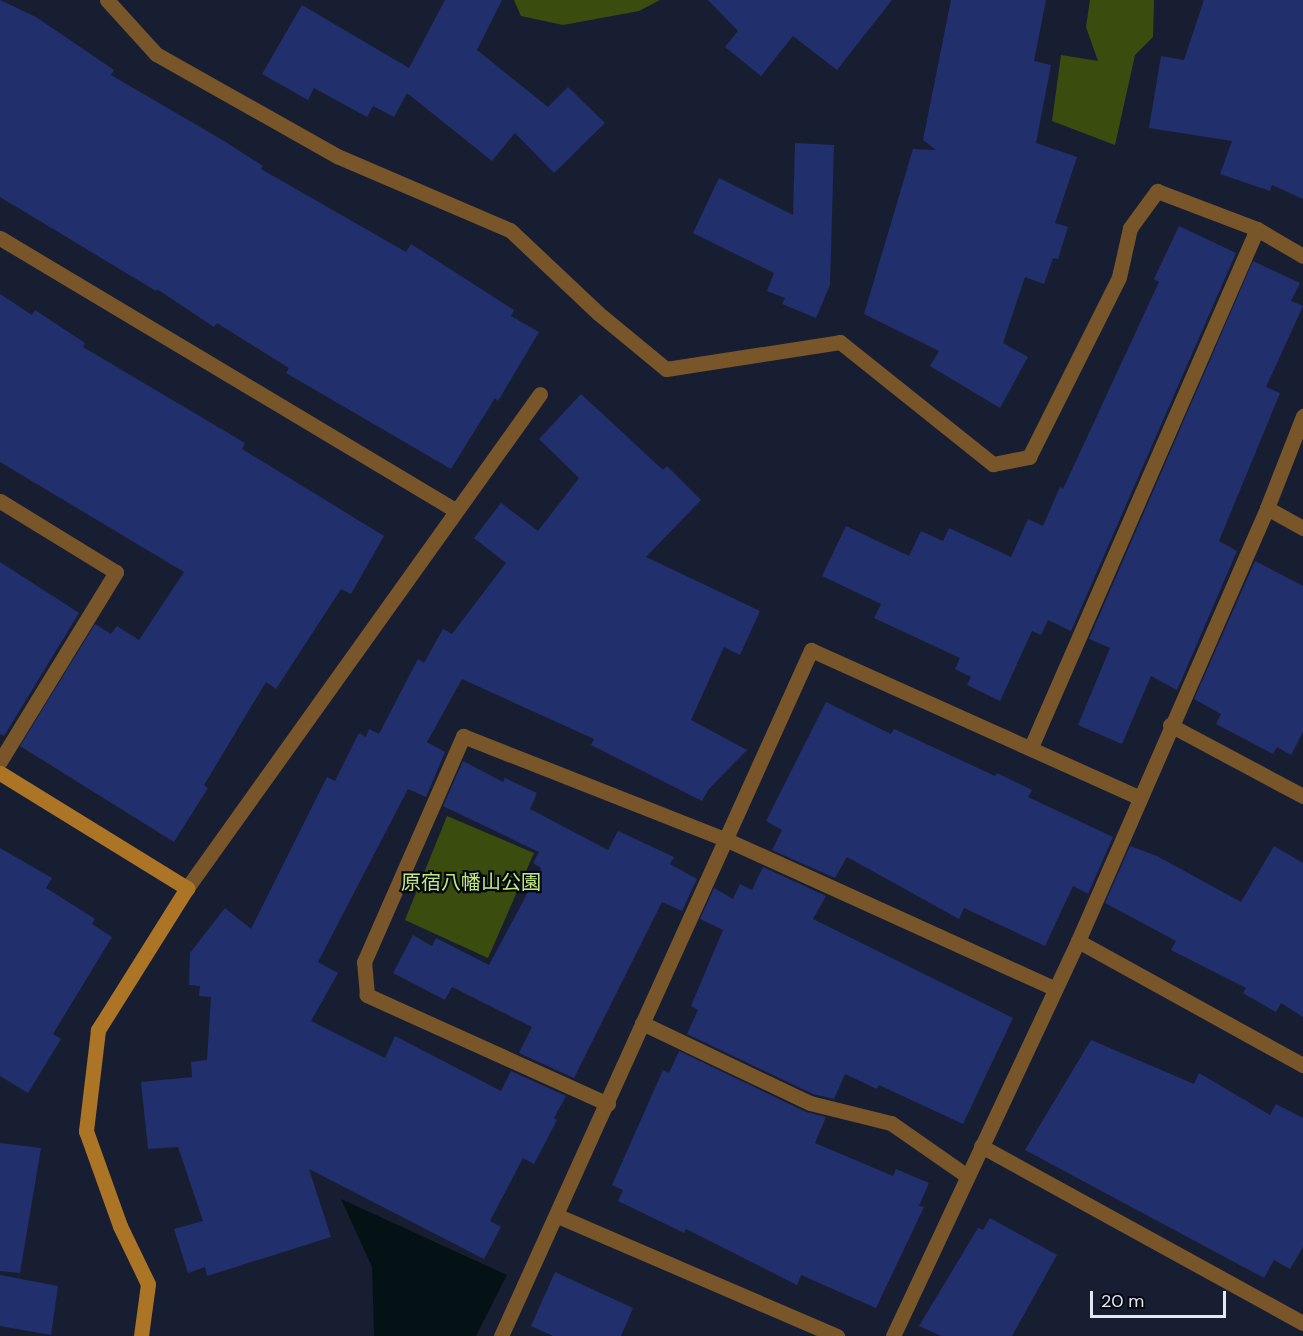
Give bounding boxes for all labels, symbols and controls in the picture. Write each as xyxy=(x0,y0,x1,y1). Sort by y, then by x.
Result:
park label: 原宿八幡山公園 xyxy=(401,870,541,894)
scale bar xyxy=(1093,1279,1230,1317)
text: 20 m xyxy=(1101,1289,1144,1313)

